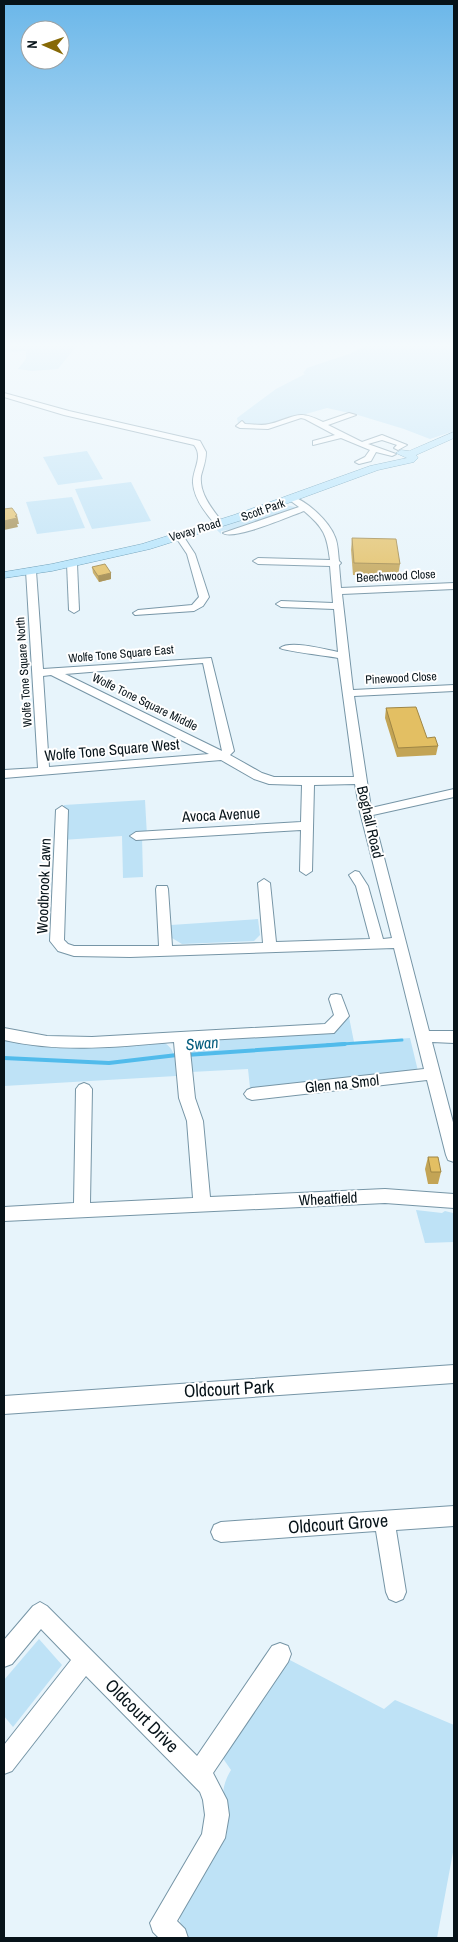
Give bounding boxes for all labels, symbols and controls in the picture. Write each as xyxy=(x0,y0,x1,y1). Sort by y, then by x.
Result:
north arrow xyxy=(20,20,70,70)
text: N xyxy=(23,40,41,49)
street label: Scott Park xyxy=(239,495,287,525)
street label: Vevay Road xyxy=(167,515,223,545)
street label: Beechwood Close xyxy=(356,566,436,586)
street label: Wolfe Tone Square North xyxy=(12,616,36,728)
street label: Wolfe Tone Square East xyxy=(68,641,175,667)
street label: Pinewood Close xyxy=(365,668,437,688)
street label: Wolfe Tone Square Middle xyxy=(90,669,200,735)
street label: Wolfe Tone Square West xyxy=(44,733,181,766)
street label: Boghall Road xyxy=(352,784,389,860)
street label: Avoca Avenue xyxy=(180,802,261,827)
street label: Woodbrook Lawn xyxy=(31,838,56,934)
water label: Swan xyxy=(185,1031,219,1055)
street label: Glen na Smol xyxy=(304,1069,380,1098)
street label: Wheatfield xyxy=(298,1186,358,1211)
street label: Oldcourt Park xyxy=(183,1374,275,1403)
street label: Oldcourt Grove xyxy=(287,1508,389,1539)
street label: Oldcourt Drive xyxy=(100,1673,185,1758)

